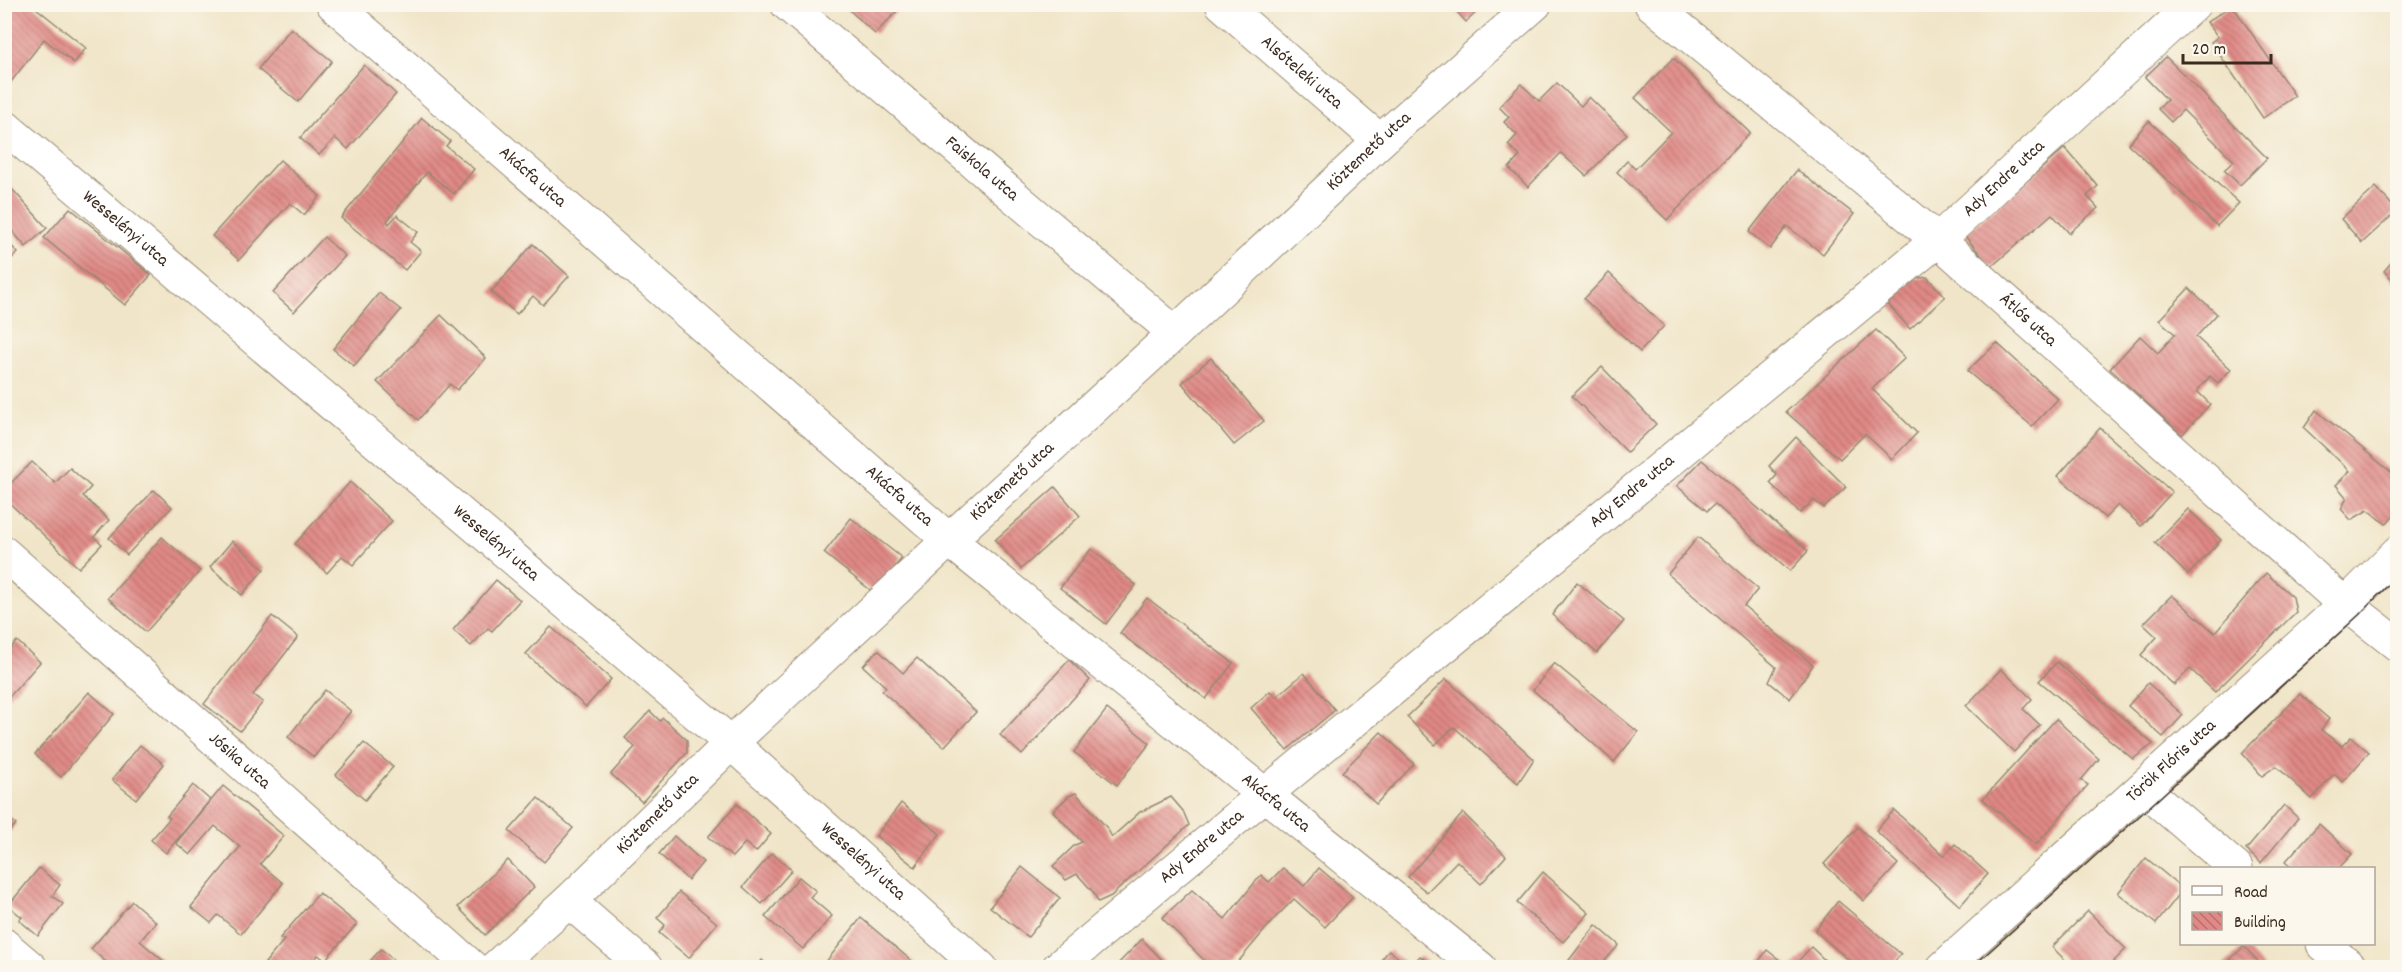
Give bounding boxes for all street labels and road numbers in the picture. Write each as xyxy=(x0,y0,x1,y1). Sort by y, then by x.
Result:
street label: Alsóteleki utca xyxy=(1255,30,1348,116)
street label: Köztemető utca xyxy=(1321,106,1417,197)
street label: Faiskola utca xyxy=(939,130,1024,208)
street label: Ady Endre utca xyxy=(1958,134,2051,223)
street label: Akácfa utca xyxy=(493,141,572,214)
street label: Wesselényi utca xyxy=(77,185,174,273)
street label: Átlós utca xyxy=(1993,288,2063,353)
street label: Köztemető utca xyxy=(965,436,1061,527)
street label: Ady Endre utca xyxy=(1584,449,1681,534)
street label: Akácfa utca xyxy=(859,460,939,533)
street label: Wesselényi utca xyxy=(447,499,545,588)
street label: Török Flóris utca xyxy=(2121,714,2223,809)
street label: Jósika utca xyxy=(203,727,276,796)
street label: Köztemető utca xyxy=(611,768,705,861)
street label: Akácfa utca xyxy=(1236,768,1316,839)
street label: Ady Endre utca xyxy=(1154,804,1250,890)
street label: Wesselényi utca xyxy=(815,817,911,907)

